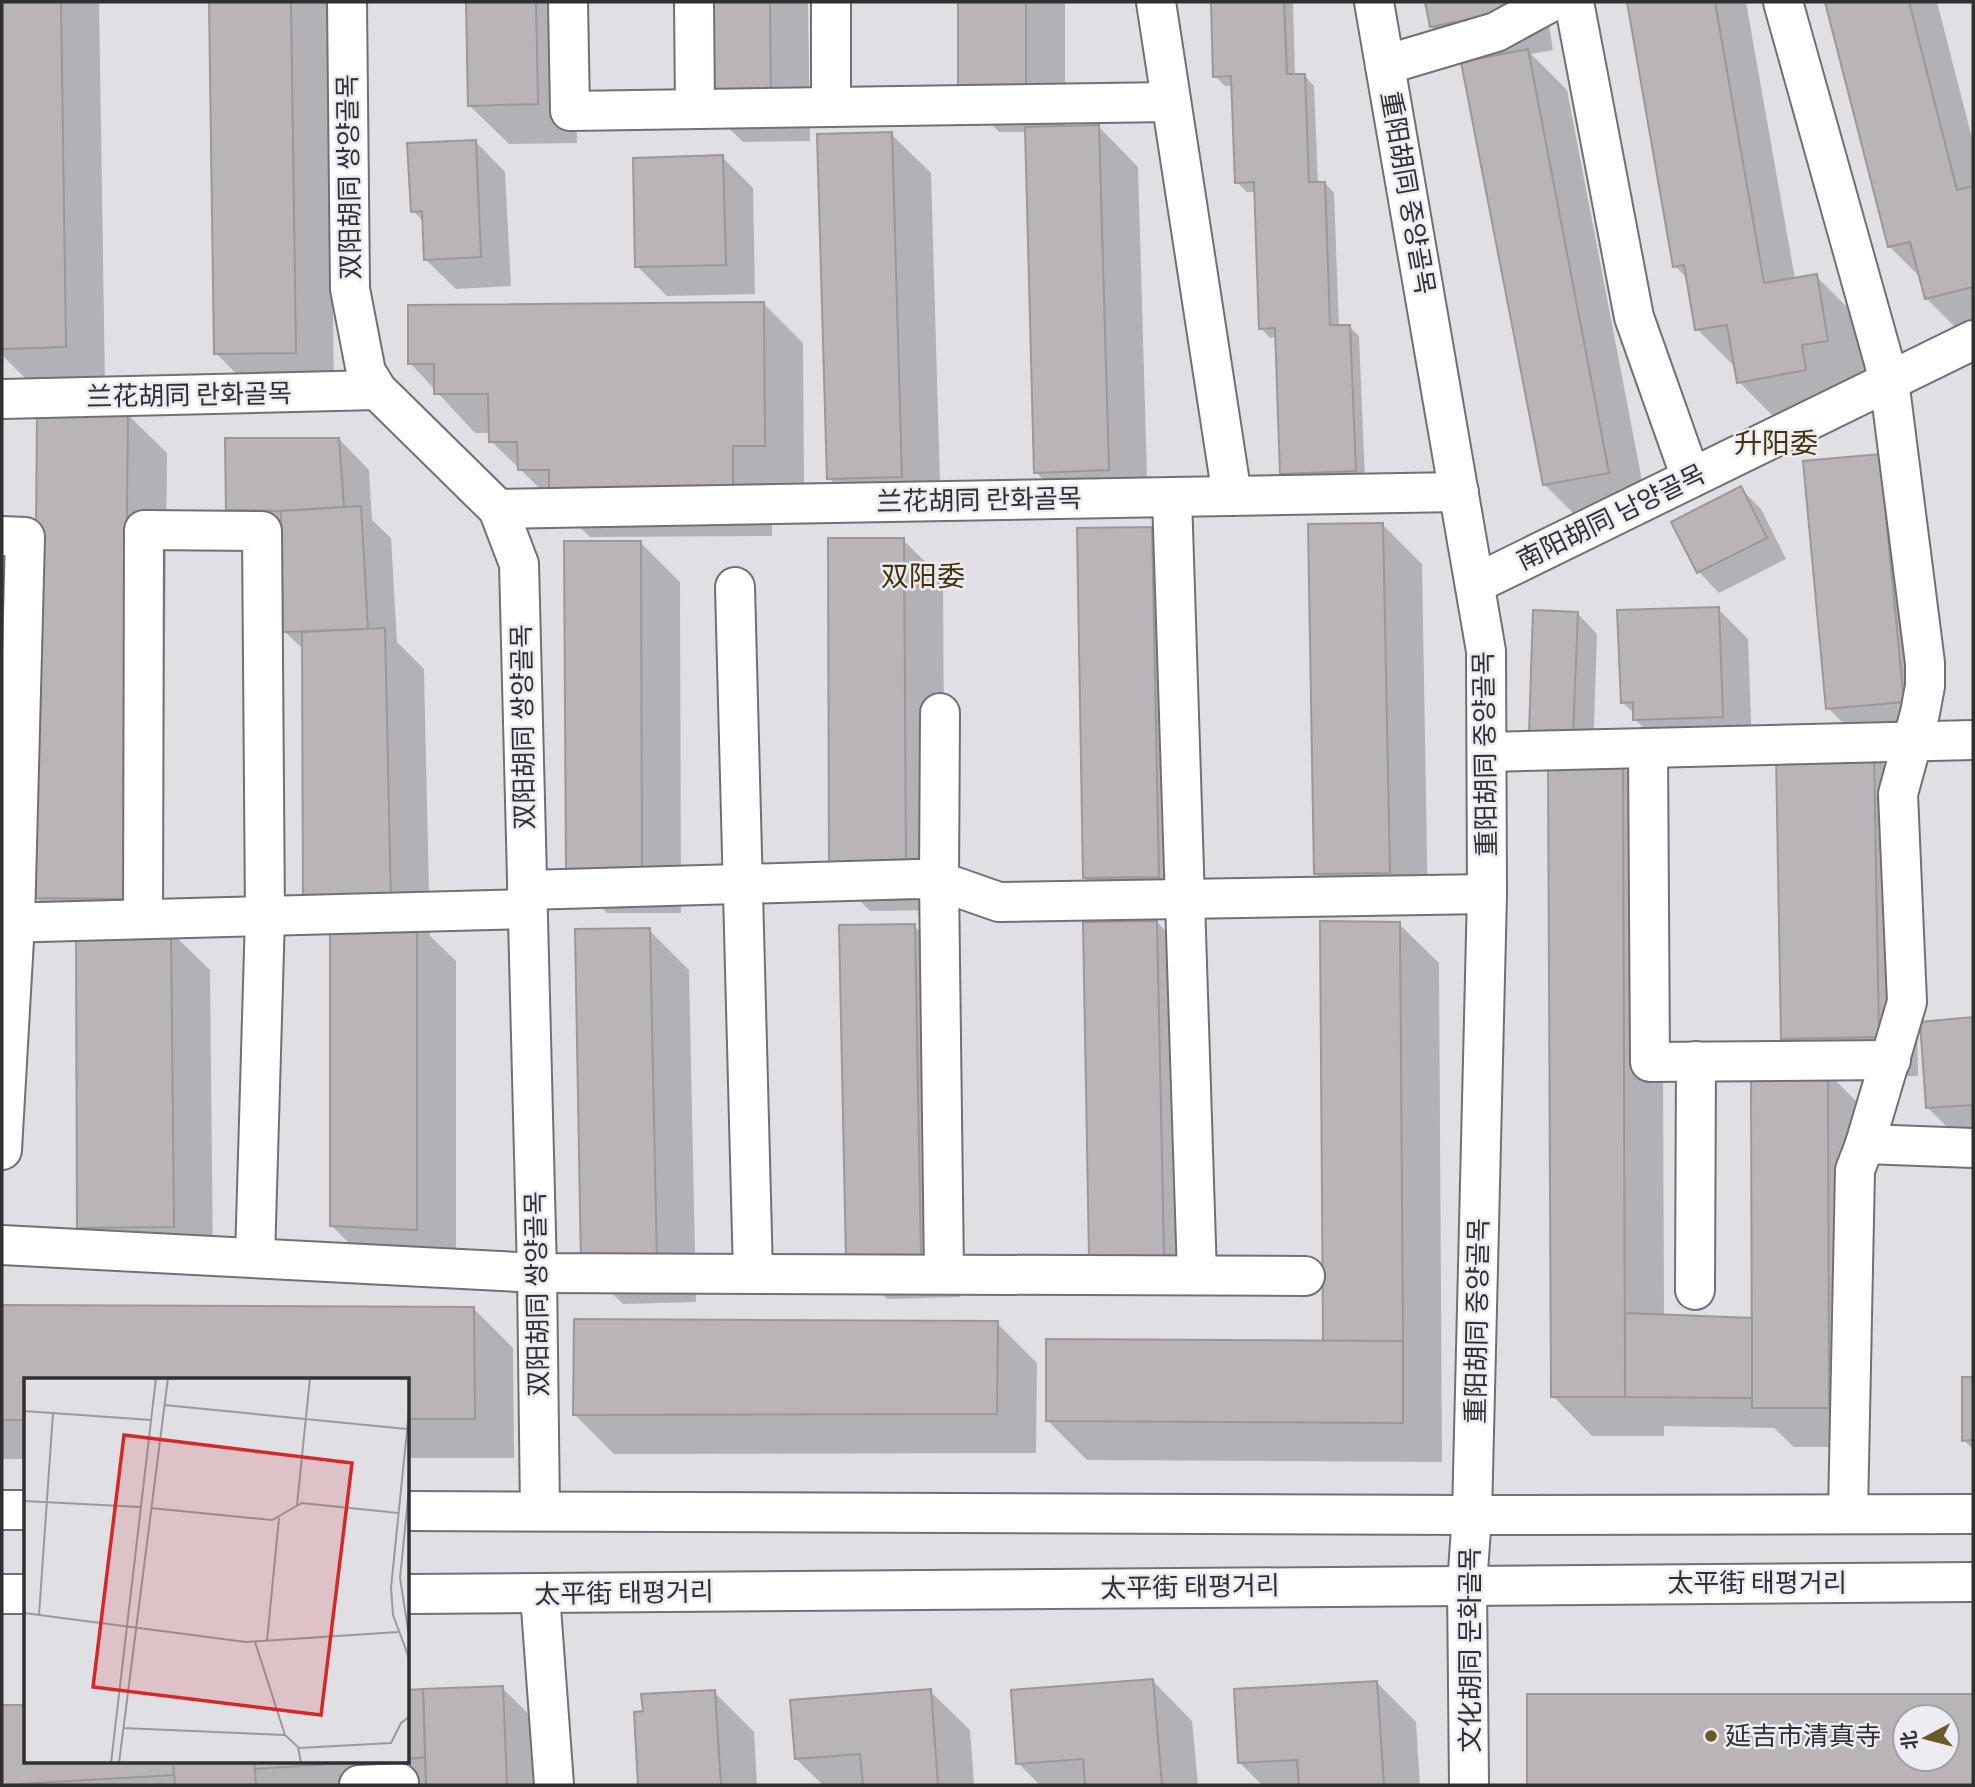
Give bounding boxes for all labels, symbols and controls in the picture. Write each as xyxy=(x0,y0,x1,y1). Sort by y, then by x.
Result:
street label: 双阳胡同 쌍양골목 xyxy=(331,74,367,280)
street label: 重阳胡同 중양골목 xyxy=(1374,89,1442,297)
street label: 兰花胡同 란화골목 xyxy=(86,377,292,413)
district label: 升阳委 xyxy=(1734,426,1818,460)
street label: 南阳胡同 남양골목 xyxy=(1512,458,1710,576)
street label: 兰花胡同 란화골목 xyxy=(876,482,1082,518)
district label: 双阳委 xyxy=(881,559,965,593)
street label: 双阳胡同 쌍양골목 xyxy=(505,624,541,830)
street label: 重阳胡同 중양골목 xyxy=(1467,651,1503,857)
street label: 双阳胡同 쌍양골목 xyxy=(519,1191,555,1397)
street label: 重阳胡同 중양골목 xyxy=(1459,1218,1495,1424)
inset map xyxy=(24,1378,410,1762)
street label: 文化胡同 문화골목 xyxy=(1454,1547,1486,1753)
street label: 太平街 태평거리 xyxy=(1667,1567,1847,1599)
street label: 太平街 태평거리 xyxy=(1100,1569,1280,1605)
street label: 太平街 태평거리 xyxy=(534,1575,714,1611)
north arrow xyxy=(1891,1703,1961,1773)
place label: 延吉市清真寺 xyxy=(1725,1720,1881,1752)
marker: 延吉市清真寺 xyxy=(1703,1728,1719,1744)
text: 北 xyxy=(1897,1729,1922,1751)

